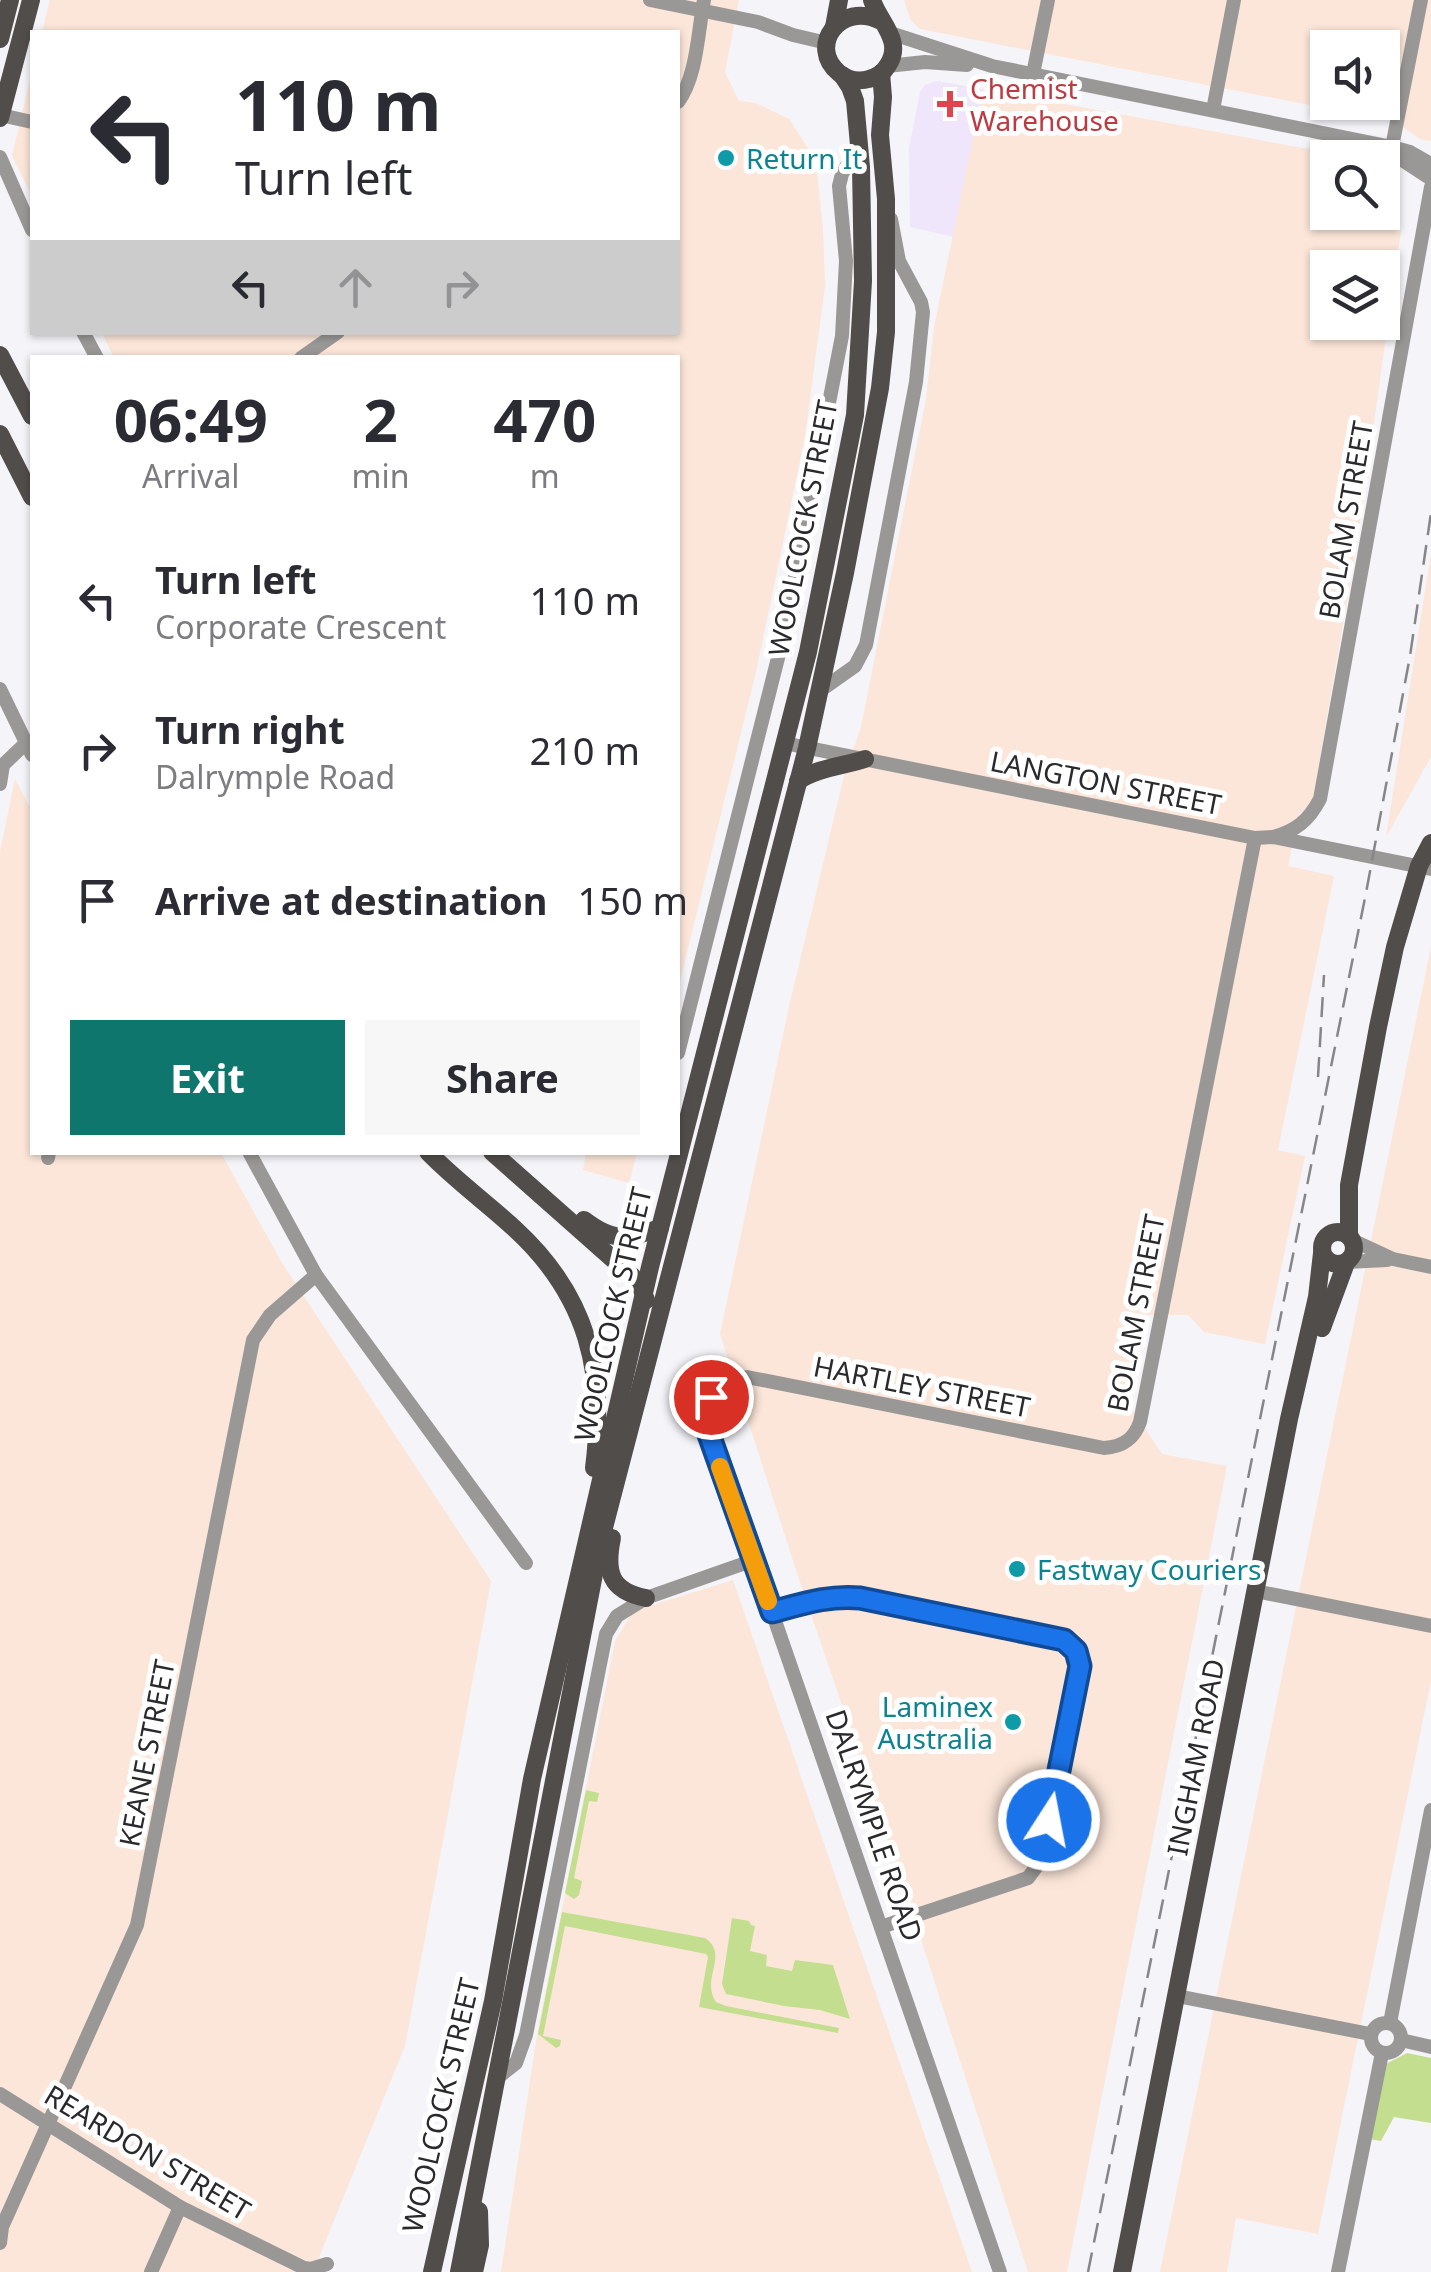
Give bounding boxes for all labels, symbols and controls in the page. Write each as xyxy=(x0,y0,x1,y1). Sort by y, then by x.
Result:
map controls xyxy=(1310,30,1400,340)
button: sound xyxy=(1310,30,1400,120)
text: 110 m xyxy=(235,56,442,152)
place label: Chemist Warehouse xyxy=(970,69,1119,139)
icon: left xyxy=(70,70,200,200)
marker: Chemist Warehouse xyxy=(939,93,961,115)
place label: Return It xyxy=(746,139,862,177)
button: search xyxy=(1310,140,1400,230)
text: Turn left xyxy=(235,147,412,208)
marker: Return It xyxy=(715,147,737,169)
button: layers xyxy=(1310,250,1400,340)
icon: left xyxy=(223,260,278,315)
icon: ahead xyxy=(328,260,383,315)
icon: right xyxy=(433,260,488,315)
text: 06:49 xyxy=(114,378,268,460)
text: 2 xyxy=(363,378,398,460)
text: 470 xyxy=(493,378,596,460)
street label: WOOLCOCK STREET xyxy=(759,396,846,659)
street label: BOLAM STREET xyxy=(1309,418,1381,622)
text: Arrival xyxy=(142,454,240,497)
text: min xyxy=(352,454,410,497)
text: m xyxy=(530,454,560,497)
text: Turn left xyxy=(155,553,317,605)
icon: left xyxy=(70,573,125,628)
text: 110 m xyxy=(529,574,640,626)
text: Corporate Crescent xyxy=(155,605,446,648)
text: Turn right xyxy=(155,703,345,755)
icon: right xyxy=(70,723,125,778)
text: 210 m xyxy=(529,724,640,776)
street label: LANGTON STREET xyxy=(987,741,1225,823)
text: Dalrymple Road xyxy=(155,755,395,798)
icon: arrive xyxy=(70,873,125,928)
text: Arrive at destination xyxy=(155,874,547,926)
text: 150 m xyxy=(577,874,688,926)
button: Exit xyxy=(70,1020,345,1135)
button: Share xyxy=(365,1020,640,1135)
street label: WOOLCOCK STREET xyxy=(564,1183,660,1445)
street label: BOLAM STREET xyxy=(1097,1211,1173,1415)
street label: HARTLEY STREET xyxy=(810,1346,1034,1426)
pin xyxy=(669,1355,754,1440)
icon: arrive xyxy=(684,1370,739,1425)
place label: Fastway Couriers xyxy=(1037,1550,1262,1588)
marker: Fastway Couriers xyxy=(1006,1558,1028,1580)
street label: INGHAM ROAD xyxy=(1157,1655,1233,1859)
street label: KEANE STREET xyxy=(109,1656,183,1850)
place label: Laminex Australia xyxy=(877,1687,993,1757)
street label: DALRYMPLE ROAD xyxy=(818,1704,932,1946)
marker: Laminex Australia xyxy=(1002,1711,1024,1733)
position arrow xyxy=(997,1768,1101,1872)
street label: WOOLCOCK STREET xyxy=(392,1974,488,2236)
street label: REARDON STREET xyxy=(38,2075,259,2229)

